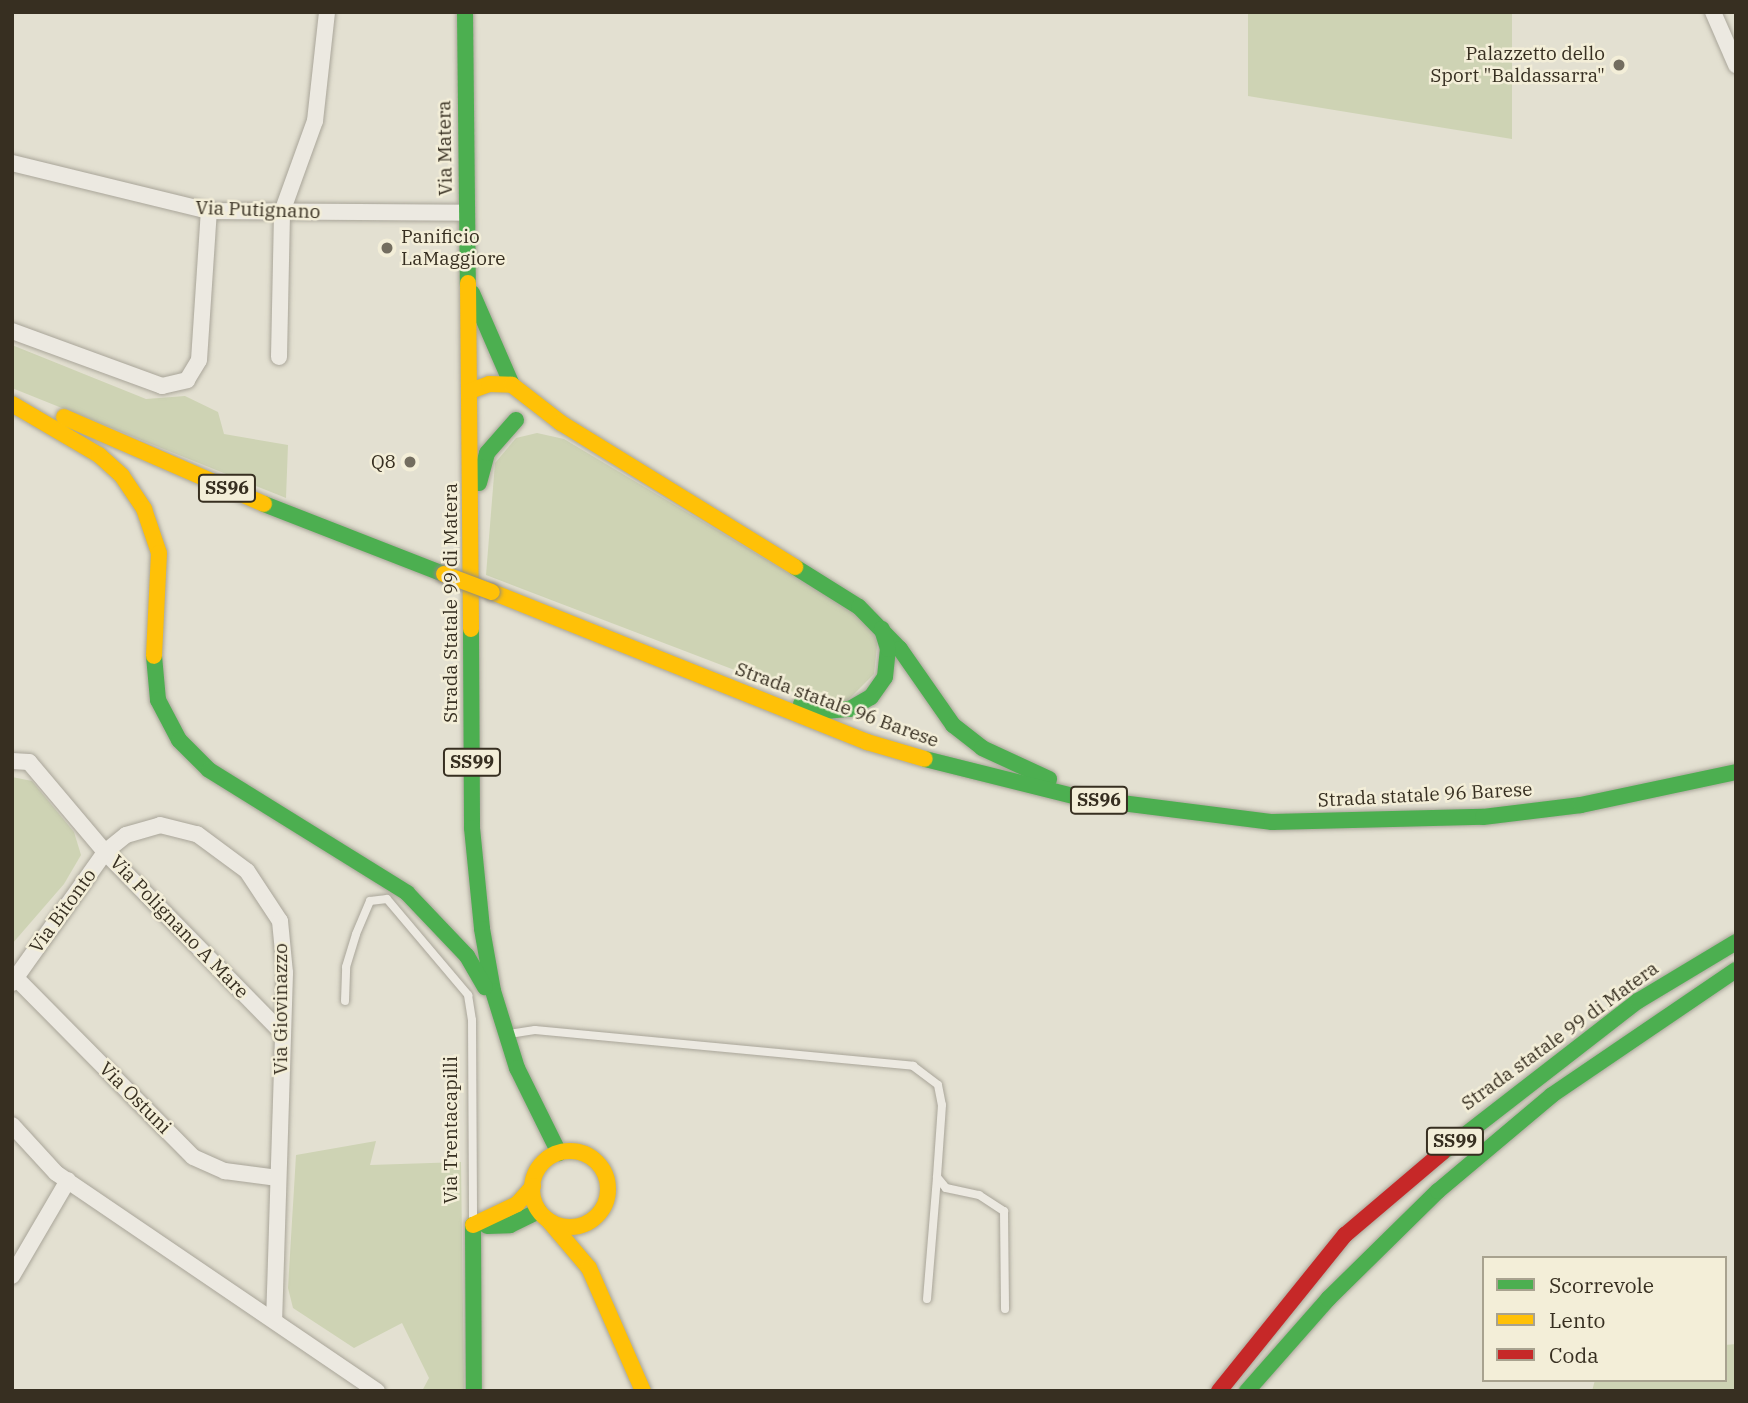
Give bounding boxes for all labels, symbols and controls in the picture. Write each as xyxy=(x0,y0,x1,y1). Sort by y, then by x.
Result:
place label: Palazzetto dello Sport "Baldassarra" xyxy=(1430,43,1605,87)
marker: Palazzetto dello Sport "Baldassarra" xyxy=(1611,57,1627,73)
street label: Via Matera xyxy=(433,100,457,196)
street label: Via Putignano xyxy=(195,196,321,224)
place label: Panificio LaMaggiore xyxy=(401,226,505,270)
marker: Panificio LaMaggiore xyxy=(379,240,395,256)
place label: Q8 xyxy=(371,451,396,473)
marker: Q8 xyxy=(402,454,418,470)
road number: SS96 xyxy=(197,474,257,502)
street label: Strada Statale 99 di Matera xyxy=(440,483,462,723)
street label: Strada statale 96 Barese xyxy=(732,658,942,752)
road number: SS99 xyxy=(442,748,502,776)
street label: Strada statale 96 Barese xyxy=(1317,778,1533,812)
road number: SS96 xyxy=(1069,786,1129,814)
street label: Via Polignano A Mare xyxy=(105,851,253,1003)
street label: Via Bitonto xyxy=(25,864,101,958)
street label: Via Giovinazzo xyxy=(270,943,292,1075)
street label: Strada statale 99 di Matera xyxy=(1457,957,1663,1115)
street label: Via Trentacapilli xyxy=(440,1056,462,1204)
street label: Via Ostuni xyxy=(94,1057,176,1139)
road number: SS99 xyxy=(1425,1126,1485,1156)
legend xyxy=(1482,1256,1727,1382)
text: Scorrevole xyxy=(1549,1271,1654,1299)
text: Lento xyxy=(1549,1306,1605,1334)
text: Coda xyxy=(1549,1341,1599,1369)

